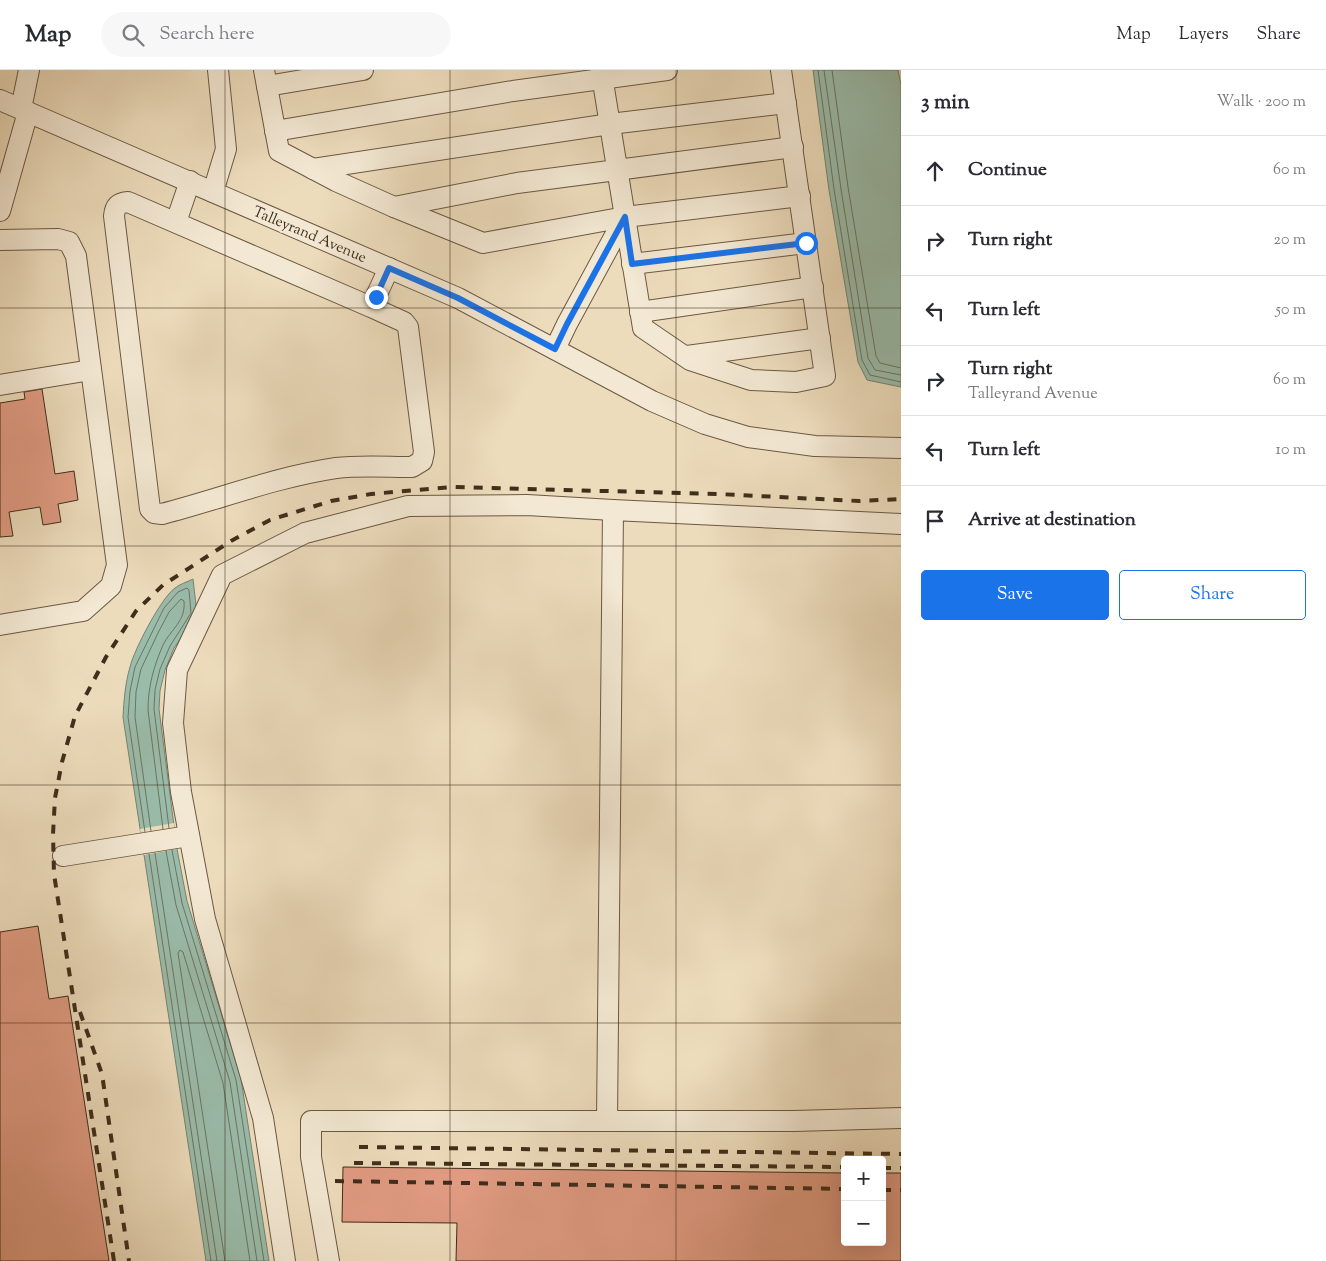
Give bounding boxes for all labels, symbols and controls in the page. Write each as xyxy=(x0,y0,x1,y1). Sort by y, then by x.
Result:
search box xyxy=(101,12,451,57)
text: Map xyxy=(25,18,71,52)
icon: search xyxy=(119,21,147,49)
text: Search here xyxy=(159,21,255,48)
text: Map xyxy=(1116,22,1151,48)
text: Layers xyxy=(1179,22,1229,48)
text: Share xyxy=(1257,22,1301,48)
text: 3 min xyxy=(921,88,970,118)
text: Walk · 200 m xyxy=(1217,91,1306,114)
icon: ahead xyxy=(921,157,949,185)
text: Continue xyxy=(968,157,1047,184)
text: 60 m xyxy=(1273,159,1306,182)
street label: Talleyrand Avenue xyxy=(249,202,370,269)
icon: right xyxy=(921,227,949,255)
text: Turn right xyxy=(968,227,1052,254)
text: 20 m xyxy=(1273,229,1306,252)
route start xyxy=(795,232,818,255)
route end xyxy=(365,286,388,309)
icon: left xyxy=(921,297,949,325)
text: Turn left xyxy=(968,297,1040,324)
text: 50 m xyxy=(1275,299,1306,322)
text: Turn right xyxy=(968,356,1052,383)
icon: right xyxy=(921,367,949,395)
text: 60 m xyxy=(1273,369,1306,392)
text: Talleyrand Avenue xyxy=(968,383,1098,406)
icon: left xyxy=(921,437,949,465)
text: Turn left xyxy=(968,437,1040,464)
text: 10 m xyxy=(1276,439,1306,462)
icon: arrive xyxy=(921,507,949,535)
text: Arrive at destination xyxy=(968,507,1136,534)
button: Save xyxy=(921,570,1109,620)
button: Share xyxy=(1119,570,1306,620)
map controls xyxy=(841,1156,886,1246)
button: + xyxy=(841,1156,886,1201)
button: − xyxy=(841,1201,886,1246)

